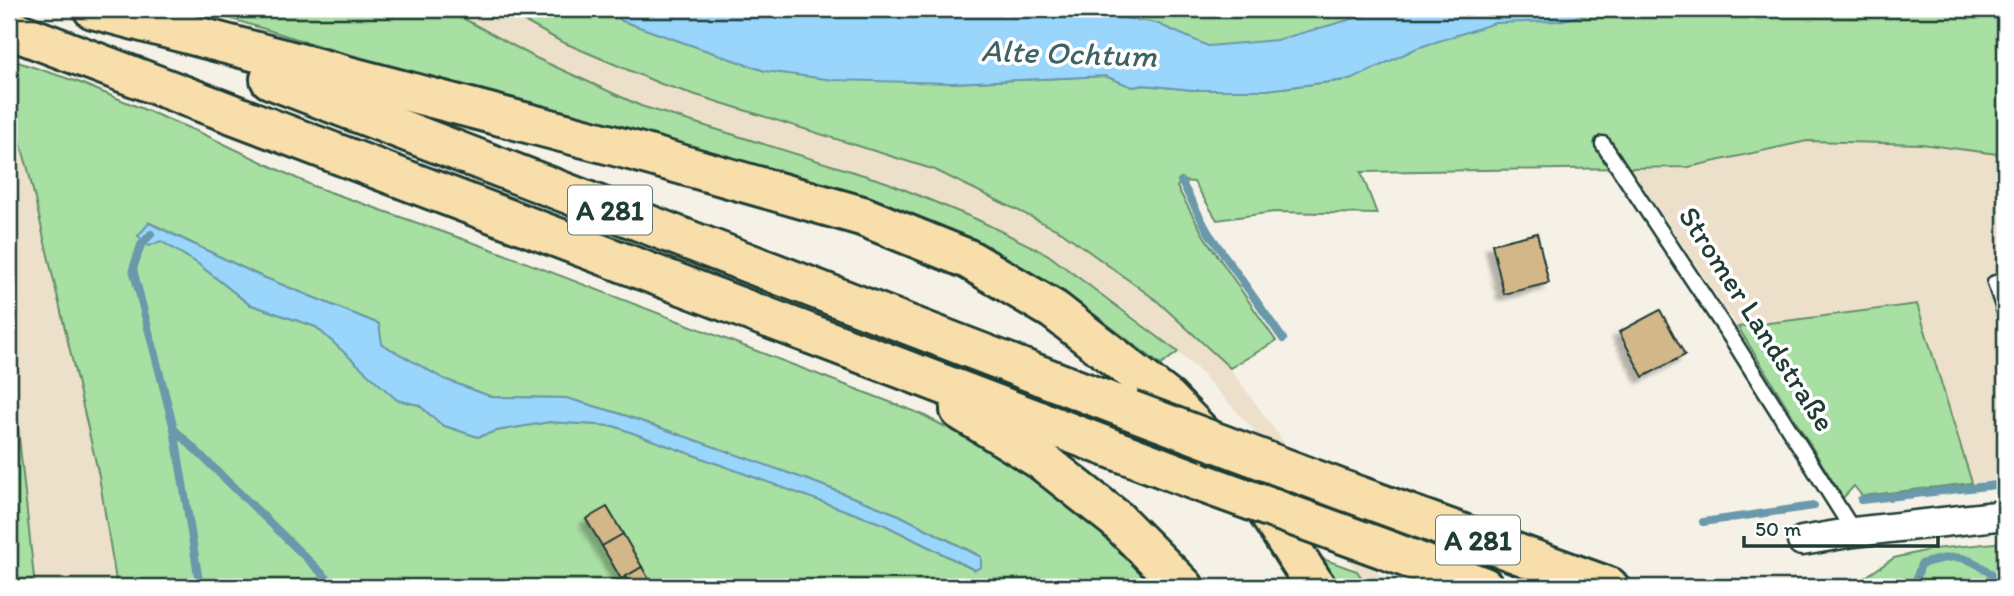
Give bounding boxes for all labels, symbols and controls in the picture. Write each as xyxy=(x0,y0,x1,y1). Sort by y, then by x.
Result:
water label: Alte Ochtum xyxy=(981,31,1158,75)
road number: A 281 xyxy=(568,186,652,234)
street label: Stromer Landstraße xyxy=(1671,199,1844,438)
scale bar xyxy=(1744,505,1939,549)
road number: A 281 xyxy=(1436,516,1520,564)
text: 50 m xyxy=(1755,516,1802,541)

